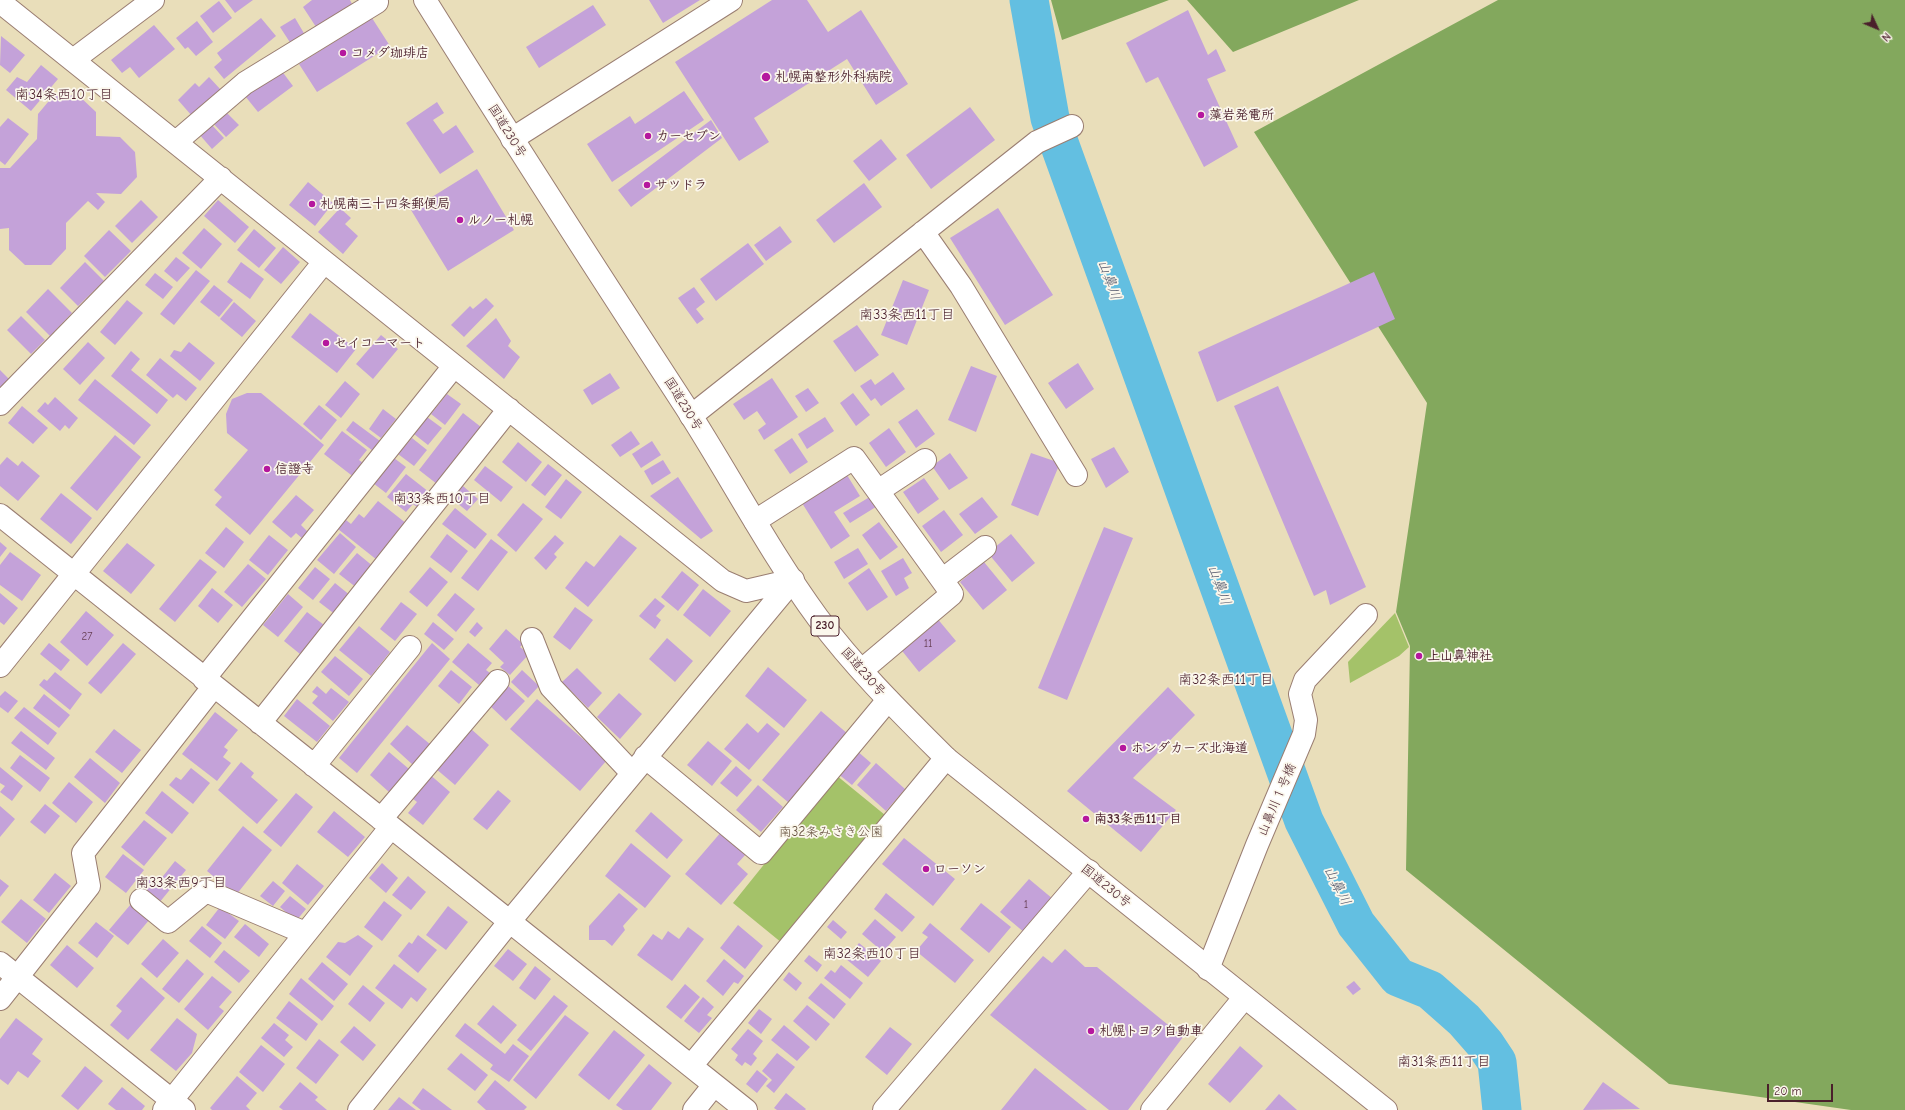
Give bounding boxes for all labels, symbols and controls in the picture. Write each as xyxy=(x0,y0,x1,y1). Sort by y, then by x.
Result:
north arrow xyxy=(1857,8,1897,48)
text: N xyxy=(1879,30,1893,44)
place label: コメダ珈琲店 xyxy=(351,45,429,61)
marker: コメダ珈琲店 xyxy=(338,48,348,58)
place label: 札幌南整形外科病院 xyxy=(775,69,892,85)
marker: 札幌南整形外科病院 xyxy=(760,71,772,83)
district label: 南34条西10丁目 xyxy=(15,87,113,103)
street label: 国道230号 xyxy=(484,101,530,161)
place label: 藻岩発電所 xyxy=(1209,107,1274,123)
marker: 藻岩発電所 xyxy=(1196,110,1206,120)
place label: カーセブン xyxy=(656,128,721,144)
marker: カーセブン xyxy=(643,131,653,141)
place label: サツドラ xyxy=(655,177,707,193)
marker: サツドラ xyxy=(642,180,652,190)
place label: 札幌南三十四条郵便局 xyxy=(320,196,450,212)
marker: 札幌南三十四条郵便局 xyxy=(307,199,317,209)
place label: ルノー札幌 xyxy=(468,212,533,228)
marker: ルノー札幌 xyxy=(455,215,465,225)
water label: 山鼻川 xyxy=(1094,257,1124,303)
district label: 南33条西11丁目 xyxy=(859,307,955,323)
place label: セイコーマート xyxy=(334,335,425,351)
marker: セイコーマート xyxy=(321,338,331,348)
street label: 国道230号 xyxy=(660,374,706,434)
place label: 信證寺 xyxy=(275,461,314,477)
marker: 信證寺 xyxy=(262,464,272,474)
district label: 南33条西10丁目 xyxy=(393,491,491,507)
water label: 山鼻川 xyxy=(1204,562,1234,608)
road number: 230 xyxy=(811,616,839,636)
house number: 27 xyxy=(82,630,92,644)
house number: 11 xyxy=(924,637,932,651)
street label: 国道230号 xyxy=(837,644,889,700)
place label: 上山鼻神社 xyxy=(1427,648,1492,664)
marker: 上山鼻神社 xyxy=(1414,651,1424,661)
district label: 南32条西11丁目 xyxy=(1178,672,1274,688)
place label: ホンダカーズ北海道 xyxy=(1131,740,1248,756)
marker: ホンダカーズ北海道 xyxy=(1118,743,1128,753)
street label: 山鼻川１号橋 xyxy=(1255,761,1299,839)
place label: 南33条西11丁目 xyxy=(1094,811,1182,827)
marker: 南33条西11丁目 xyxy=(1081,814,1091,824)
park label: 南32条みさき公園 xyxy=(779,824,883,840)
place label: ローソン xyxy=(934,861,986,877)
street label: 国道230号 xyxy=(1078,861,1134,911)
water label: 山鼻川 xyxy=(1320,863,1354,909)
marker: ローソン xyxy=(921,864,931,874)
district label: 南33条西9丁目 xyxy=(135,875,227,891)
house number: 1 xyxy=(1024,898,1028,912)
district label: 南32条西10丁目 xyxy=(823,946,921,962)
place label: 札幌トヨタ自動車 xyxy=(1099,1023,1203,1039)
marker: 札幌トヨタ自動車 xyxy=(1086,1026,1096,1036)
district label: 南31条西11丁目 xyxy=(1397,1054,1491,1070)
scale bar xyxy=(1769,1076,1835,1102)
text: 20 m xyxy=(1774,1084,1802,1098)

